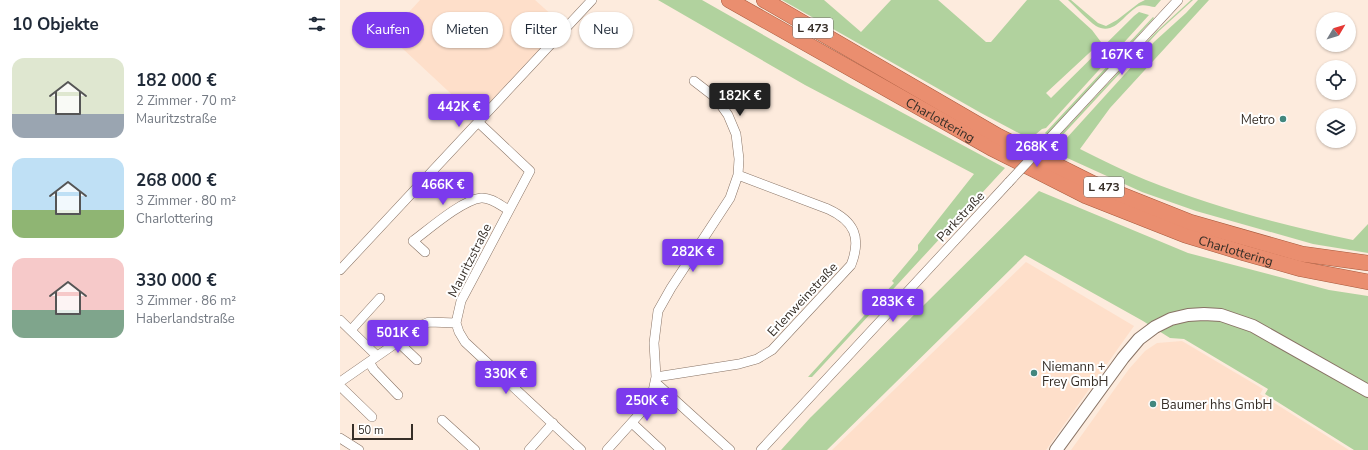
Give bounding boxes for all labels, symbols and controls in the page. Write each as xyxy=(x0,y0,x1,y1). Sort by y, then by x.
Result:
chip: Kaufen xyxy=(352,12,424,48)
chip: Mieten xyxy=(432,12,503,48)
chip: Filter xyxy=(511,12,571,48)
chip: Neu xyxy=(579,12,633,48)
north arrow xyxy=(1316,12,1356,52)
map controls xyxy=(1316,12,1356,148)
text: 10 Objekte xyxy=(12,13,99,36)
icon: filters xyxy=(306,13,328,35)
road number: L 473 xyxy=(793,18,833,38)
pin: 167K € xyxy=(1089,42,1155,76)
text: 167K € xyxy=(1100,46,1144,64)
button: locate xyxy=(1316,60,1356,100)
text: 182 000 € xyxy=(136,69,217,92)
icon: home xyxy=(44,74,92,122)
pin: 182K € xyxy=(707,83,773,117)
text: 182K € xyxy=(718,87,762,105)
text: 2 Zimmer · 70 m² xyxy=(136,92,236,110)
pin: 442K € xyxy=(426,94,492,128)
street label: Charlottering xyxy=(902,94,978,147)
text: 442K € xyxy=(437,98,481,116)
button: layers xyxy=(1316,108,1356,148)
text: Mauritzstraße xyxy=(136,110,217,128)
place label: Metro xyxy=(1241,111,1275,129)
marker: Metro xyxy=(1278,114,1288,124)
pin: 268K € xyxy=(1004,134,1070,168)
text: 268K € xyxy=(1015,138,1059,156)
text: 268 000 € xyxy=(136,169,217,192)
pin: 466K € xyxy=(410,172,476,206)
icon: home xyxy=(44,174,92,222)
text: 466K € xyxy=(421,176,465,194)
road number: L 473 xyxy=(1084,177,1124,197)
street label: Parkstraße xyxy=(933,187,989,246)
text: 3 Zimmer · 80 m² xyxy=(136,192,236,210)
text: Charlottering xyxy=(136,210,213,228)
street label: Mauritzstraße xyxy=(444,220,496,300)
street label: Charlottering xyxy=(1196,232,1275,271)
pin: 282K € xyxy=(660,239,726,273)
text: 282K € xyxy=(671,243,715,261)
street label: Erlenweinstraße xyxy=(764,259,842,341)
text: 330 000 € xyxy=(136,269,217,292)
icon: home xyxy=(44,274,92,322)
pin: 283K € xyxy=(860,289,926,323)
text: 3 Zimmer · 86 m² xyxy=(136,292,236,310)
text: 283K € xyxy=(871,293,915,311)
text: Haberlandstraße xyxy=(136,310,235,328)
pin: 501K € xyxy=(365,320,431,354)
text: 501K € xyxy=(376,324,420,342)
place label: Niemann + Frey GmbH xyxy=(1042,358,1108,391)
pin: 330K € xyxy=(473,361,539,395)
text: 330K € xyxy=(484,365,528,383)
marker: Niemann + Frey GmbH xyxy=(1029,368,1039,378)
pin: 250K € xyxy=(614,388,680,422)
text: 250K € xyxy=(625,392,669,410)
place label: Baumer hhs GmbH xyxy=(1161,396,1272,414)
marker: Baumer hhs GmbH xyxy=(1148,399,1158,409)
scale bar xyxy=(352,422,413,441)
text: 50 m xyxy=(358,423,383,438)

